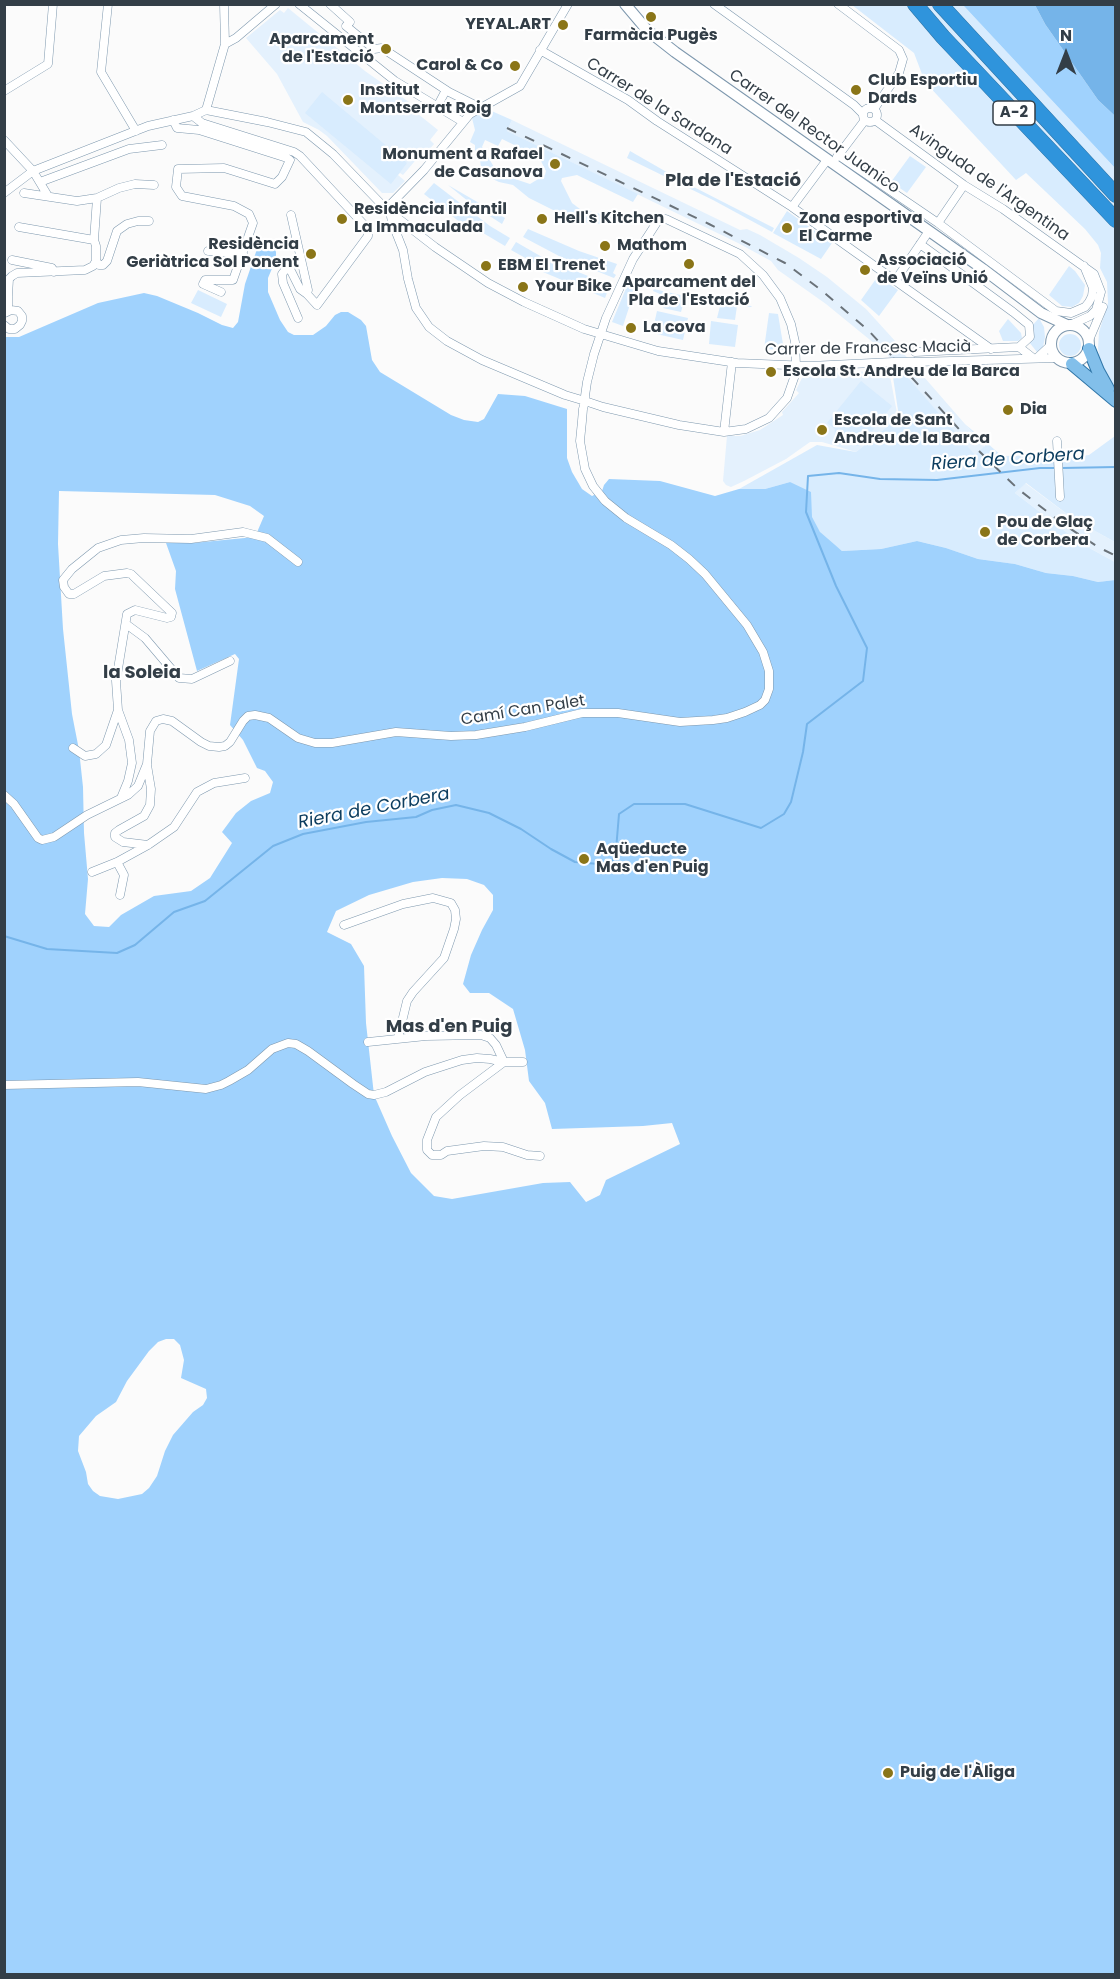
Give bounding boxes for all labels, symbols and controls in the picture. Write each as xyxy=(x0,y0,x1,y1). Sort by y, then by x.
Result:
marker: Farmàcia Pugès xyxy=(644,10,658,24)
place label: YEYAL.ART xyxy=(465,15,551,35)
marker: YEYAL.ART xyxy=(556,18,570,32)
north arrow xyxy=(1036,24,1096,84)
text: N xyxy=(1060,24,1072,47)
place label: Farmàcia Pugès xyxy=(584,26,718,46)
place label: Aparcament de l'Estació xyxy=(269,30,374,68)
marker: Aparcament de l'Estació xyxy=(379,42,393,56)
street label: Carrer de la Sardana xyxy=(583,54,735,160)
place label: Carol & Co xyxy=(416,56,503,76)
marker: Carol & Co xyxy=(508,59,522,73)
street label: Carrer del Rector Juanico xyxy=(725,66,903,198)
place label: Club Esportiu Dards xyxy=(868,71,977,109)
place label: Institut Montserrat Roig xyxy=(360,81,492,119)
marker: Club Esportiu Dards xyxy=(849,83,863,97)
marker: Institut Montserrat Roig xyxy=(341,93,355,107)
road number: A-2 xyxy=(993,101,1035,125)
street label: Avinguda de l'Argentina xyxy=(905,120,1073,246)
place label: Monument a Rafael de Casanova xyxy=(382,145,543,183)
marker: Monument a Rafael de Casanova xyxy=(548,157,562,171)
district label: Pla de l'Estació xyxy=(665,170,801,192)
place label: Residència infantil La Immaculada xyxy=(354,200,507,238)
place label: Hell's Kitchen xyxy=(554,209,664,229)
place label: Zona esportiva El Carme xyxy=(799,209,923,247)
marker: Residència infantil La Immaculada xyxy=(335,212,349,226)
marker: Hell's Kitchen xyxy=(535,212,549,226)
marker: Zona esportiva El Carme xyxy=(780,221,794,235)
place label: Residència Geriàtrica Sol Ponent xyxy=(126,235,299,273)
place label: Mathom xyxy=(617,236,687,256)
marker: Mathom xyxy=(598,239,612,253)
marker: Residència Geriàtrica Sol Ponent xyxy=(304,247,318,261)
place label: Associació de Veïns Unió xyxy=(877,251,988,289)
place label: EBM El Trenet xyxy=(498,256,605,276)
marker: Aparcament del Pla de l'Estació xyxy=(682,257,696,271)
marker: EBM El Trenet xyxy=(479,259,493,273)
marker: Associació de Veïns Unió xyxy=(858,263,872,277)
place label: Aparcament del Pla de l'Estació xyxy=(622,273,756,311)
place label: Your Bike xyxy=(535,277,612,297)
marker: Your Bike xyxy=(516,280,530,294)
place label: La cova xyxy=(643,318,706,338)
marker: La cova xyxy=(624,321,638,335)
street label: Carrer de Francesc Macià xyxy=(765,338,971,360)
place label: Escola St. Andreu de la Barca xyxy=(783,362,1020,382)
marker: Escola St. Andreu de la Barca xyxy=(764,365,778,379)
place label: Dia xyxy=(1020,400,1047,420)
marker: Dia xyxy=(1001,403,1015,417)
place label: Escola de Sant Andreu de la Barca xyxy=(834,411,990,449)
marker: Escola de Sant Andreu de la Barca xyxy=(815,423,829,437)
water label: Riera de Corbera xyxy=(931,444,1085,476)
place label: Pou de Glaç de Corbera xyxy=(997,513,1093,551)
marker: Pou de Glaç de Corbera xyxy=(978,525,992,539)
district label: la Soleia xyxy=(103,662,181,684)
street label: Camí Can Palet xyxy=(460,692,586,730)
water label: Riera de Corbera xyxy=(296,784,452,834)
place label: Aqüeducte Mas d'en Puig xyxy=(596,840,709,878)
marker: Aqüeducte Mas d'en Puig xyxy=(577,852,591,866)
district label: Mas d'en Puig xyxy=(386,1016,512,1038)
place label: Puig de l'Àliga xyxy=(900,1763,1015,1783)
marker: Puig de l'Àliga xyxy=(881,1766,895,1780)

